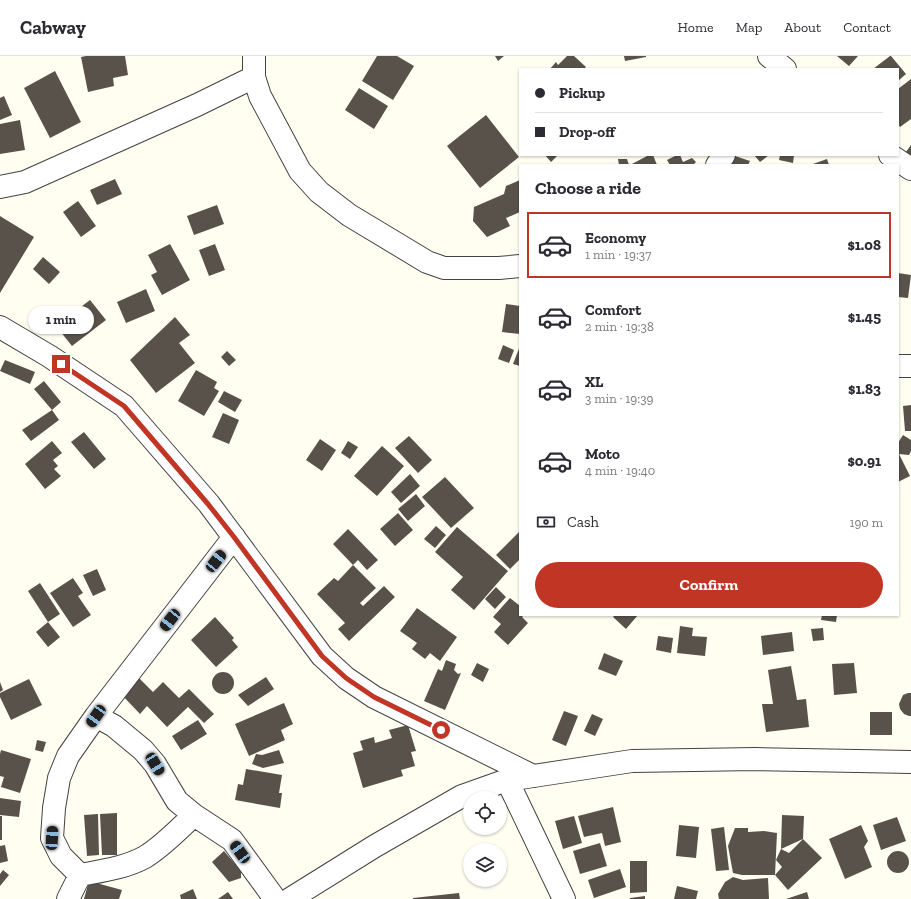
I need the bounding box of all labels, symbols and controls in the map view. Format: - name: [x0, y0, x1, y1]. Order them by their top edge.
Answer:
- text: Cabway: [20, 16, 86, 39]
- text: Home: [678, 19, 714, 36]
- text: Map: [736, 19, 762, 36]
- text: About: [784, 19, 821, 36]
- text: Contact: [843, 19, 891, 36]
- text: Pickup: [559, 84, 605, 102]
- text: Drop-off: [559, 123, 615, 141]
- text: Choose a ride: [535, 177, 641, 199]
- icon: car: [537, 227, 573, 263]
- text: Economy: [585, 229, 646, 247]
- text: $1.08: [847, 236, 881, 254]
- text: 1 min · 19:37: [585, 247, 651, 262]
- icon: car: [537, 299, 573, 335]
- text: Comfort: [585, 301, 641, 319]
- callout: 1 min: [28, 306, 94, 334]
- text: $1.45: [848, 308, 881, 326]
- text: 1 min: [46, 312, 76, 327]
- text: 2 min · 19:38: [585, 319, 654, 334]
- route end: [52, 355, 70, 373]
- icon: car: [537, 371, 573, 407]
- text: XL: [585, 373, 603, 391]
- text: $1.83: [848, 380, 881, 398]
- text: 3 min · 19:39: [585, 391, 653, 406]
- icon: car: [537, 443, 573, 479]
- text: Moto: [585, 445, 620, 463]
- text: $0.91: [847, 452, 881, 470]
- text: 4 min · 19:40: [585, 463, 655, 478]
- icon: cash: [535, 511, 557, 533]
- text: Cash: [567, 513, 599, 531]
- text: 190 m: [849, 515, 883, 530]
- car: [204, 548, 228, 574]
- button: Confirm: [535, 562, 883, 608]
- car: [158, 607, 182, 633]
- car: [84, 703, 108, 729]
- route start: [432, 721, 450, 739]
- car: [144, 751, 166, 777]
- map controls: [463, 791, 507, 887]
- button: locate: [463, 791, 507, 835]
- car: [45, 826, 59, 850]
- car: [228, 839, 252, 865]
- button: layers: [463, 843, 507, 887]

